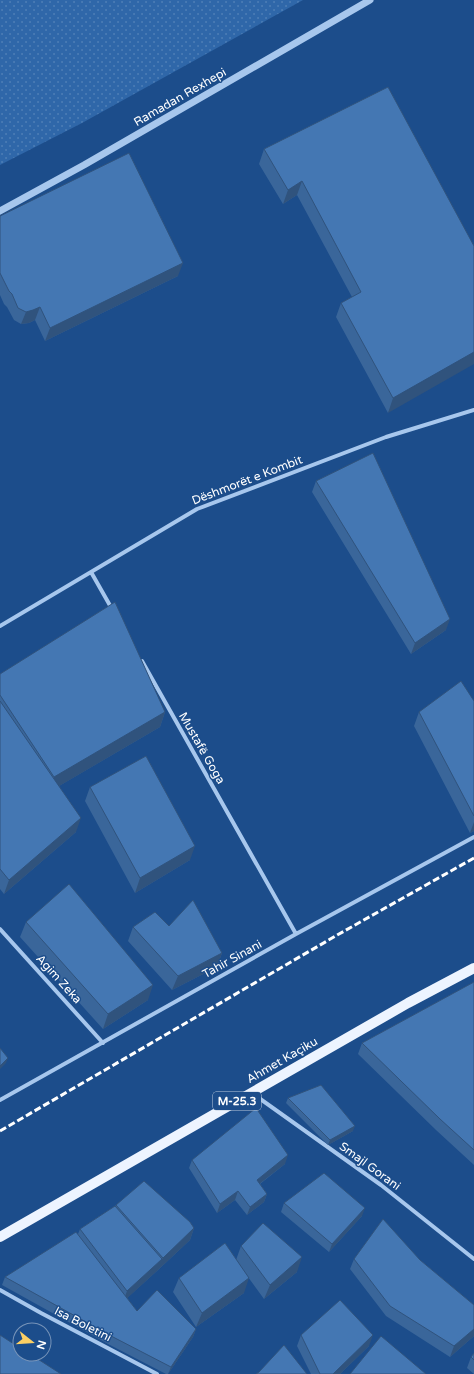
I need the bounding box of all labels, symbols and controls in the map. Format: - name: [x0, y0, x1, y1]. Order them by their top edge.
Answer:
- street label: Ramadan Rexhepi: [131, 65, 229, 129]
- street label: Dëshmorët e Kombit: [190, 452, 305, 508]
- street label: Mustafë Goga: [176, 710, 228, 786]
- street label: Tahir Sinani: [200, 937, 264, 981]
- street label: Agim Zeka: [33, 952, 85, 1006]
- street label: Ahmet Kaçiku: [244, 1034, 320, 1086]
- road number: M-25.3: [213, 1092, 261, 1110]
- street label: Smajl Gorani: [337, 1139, 403, 1193]
- street label: Isa Boletini: [52, 1304, 114, 1344]
- north arrow: [12, 1322, 52, 1362]
- text: N: [34, 1339, 49, 1351]

